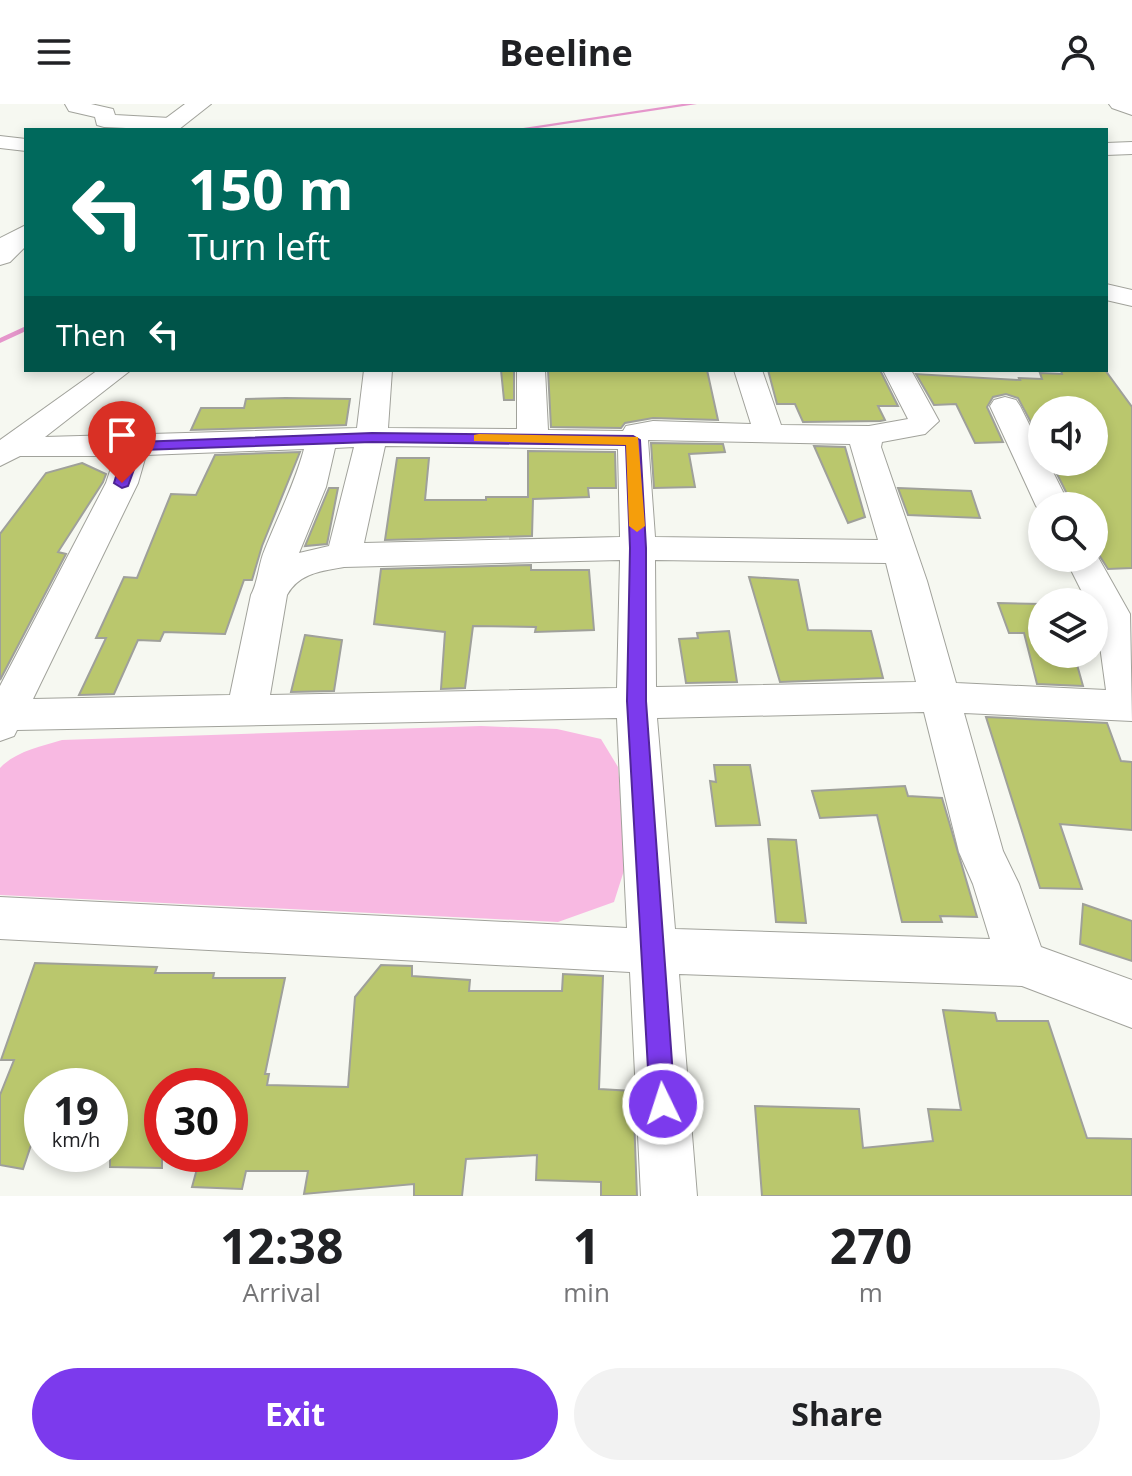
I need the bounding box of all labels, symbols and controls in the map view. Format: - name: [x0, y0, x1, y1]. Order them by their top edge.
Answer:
- text: Beeline: [499, 28, 633, 77]
- icon: menu: [32, 30, 76, 74]
- icon: person: [1056, 30, 1100, 74]
- text: 150 m: [188, 150, 354, 226]
- icon: left: [56, 160, 160, 264]
- text: Turn left: [188, 222, 330, 271]
- icon: left: [142, 312, 186, 356]
- text: Then: [56, 314, 126, 355]
- map controls: [1028, 396, 1108, 668]
- button: sound: [1028, 396, 1108, 476]
- pin: [88, 401, 156, 483]
- icon: arrive: [100, 413, 144, 457]
- button: search: [1028, 492, 1108, 572]
- button: layers: [1028, 588, 1108, 668]
- position arrow: [621, 1062, 705, 1146]
- speed limit sign: 30: [144, 1068, 248, 1172]
- text: 19: [53, 1082, 99, 1137]
- text: km/h: [52, 1126, 100, 1153]
- text: 12:38: [220, 1213, 343, 1278]
- text: 1: [573, 1213, 600, 1278]
- text: 270: [830, 1213, 912, 1278]
- text: Arrival: [242, 1274, 321, 1310]
- text: min: [563, 1274, 610, 1310]
- text: m: [859, 1274, 883, 1310]
- button: Exit: [32, 1368, 558, 1460]
- button: Share: [574, 1368, 1100, 1460]

